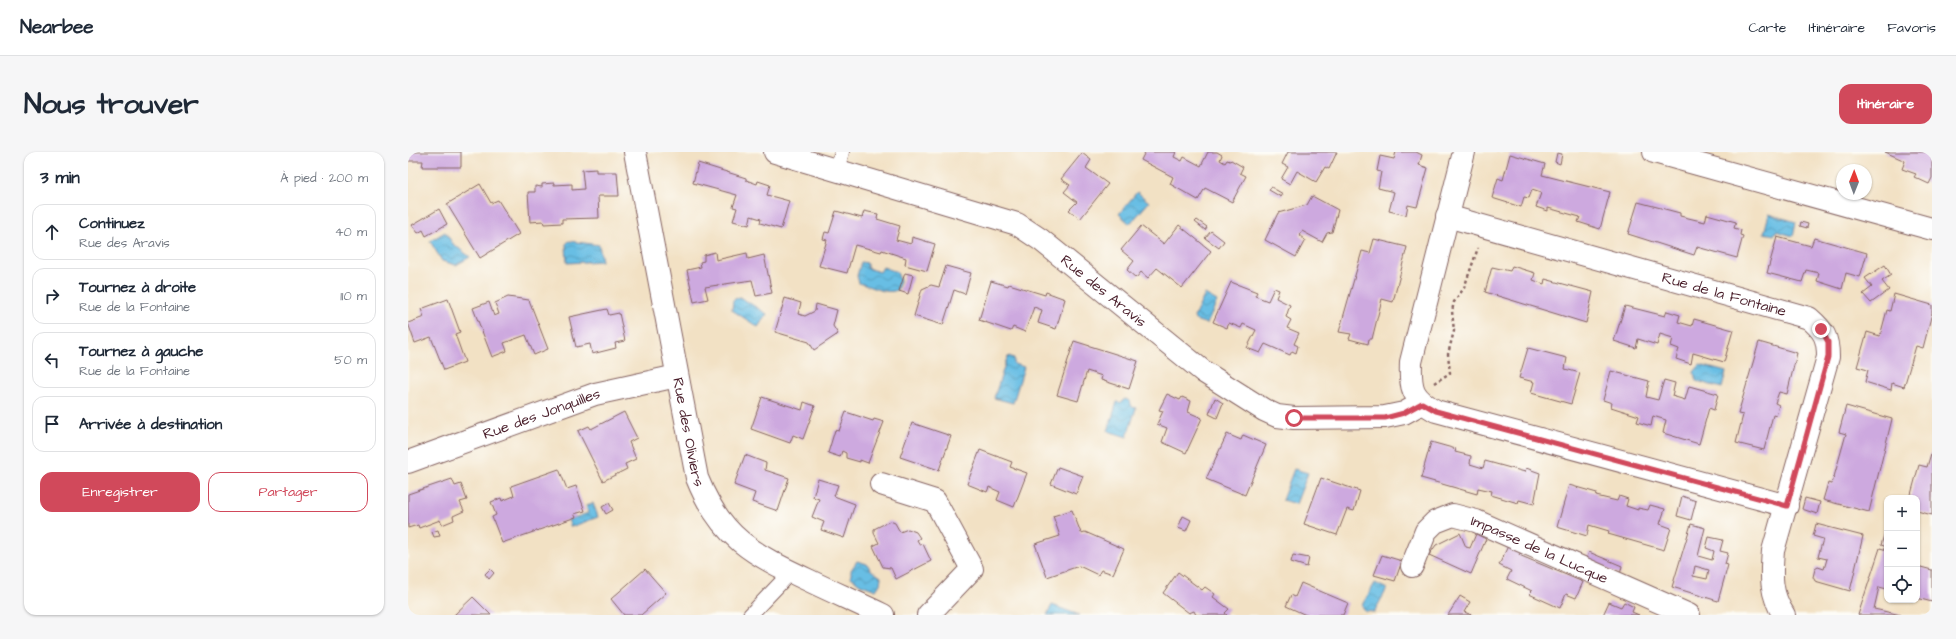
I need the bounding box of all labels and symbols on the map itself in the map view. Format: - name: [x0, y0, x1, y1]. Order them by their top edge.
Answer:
- north arrow: [1836, 164, 1872, 200]
- street label: Rue des Aravis: [1056, 250, 1151, 333]
- street label: Rue de la Fontaine: [1659, 267, 1789, 322]
- route end: [1812, 320, 1830, 338]
- street label: Rue des Oliviers: [667, 376, 710, 491]
- street label: Rue des Jonquilles: [480, 383, 603, 445]
- route start: [1285, 409, 1303, 427]
- street label: Impasse de la Lucque: [1469, 510, 1611, 589]

